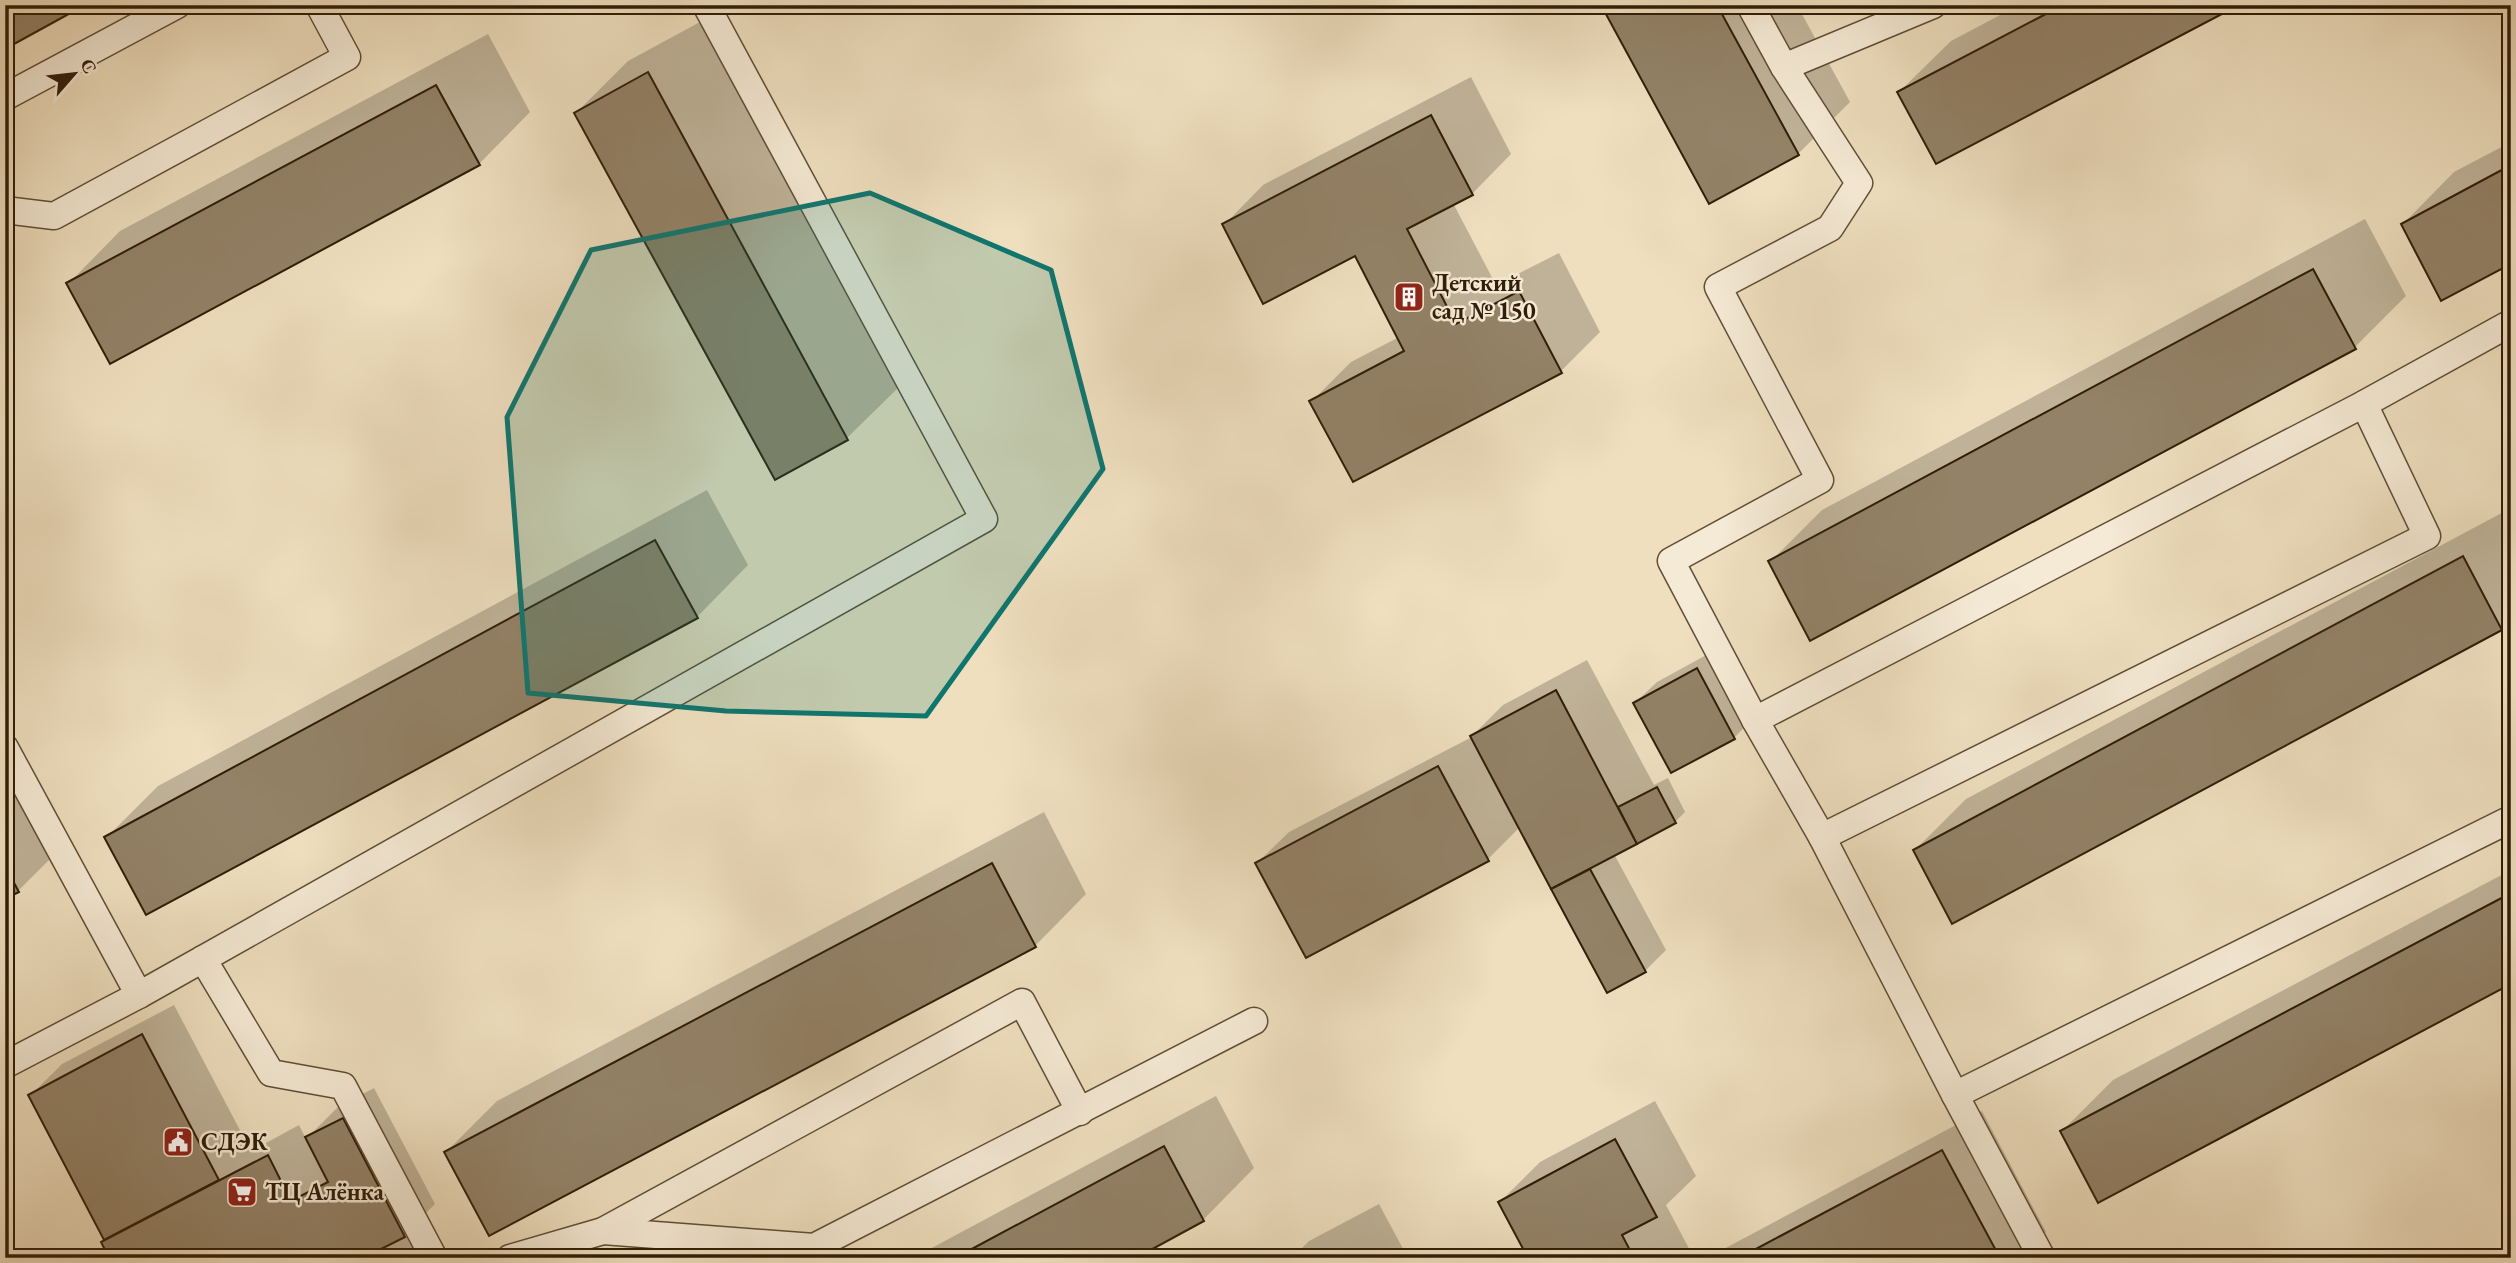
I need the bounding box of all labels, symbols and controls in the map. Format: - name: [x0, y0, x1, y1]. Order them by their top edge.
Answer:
- north arrow: [38, 38, 108, 108]
- text: С: [74, 54, 103, 78]
- place label: Детский сад № 150: [1432, 267, 1536, 326]
- building icon: Детский сад № 150: [1392, 280, 1426, 314]
- public building icon: СДЭК: [161, 1125, 195, 1159]
- place label: СДЭК: [201, 1126, 269, 1157]
- supermarket icon: ТЦ Алёнка: [225, 1175, 259, 1209]
- place label: ТЦ Алёнка: [265, 1176, 384, 1207]

